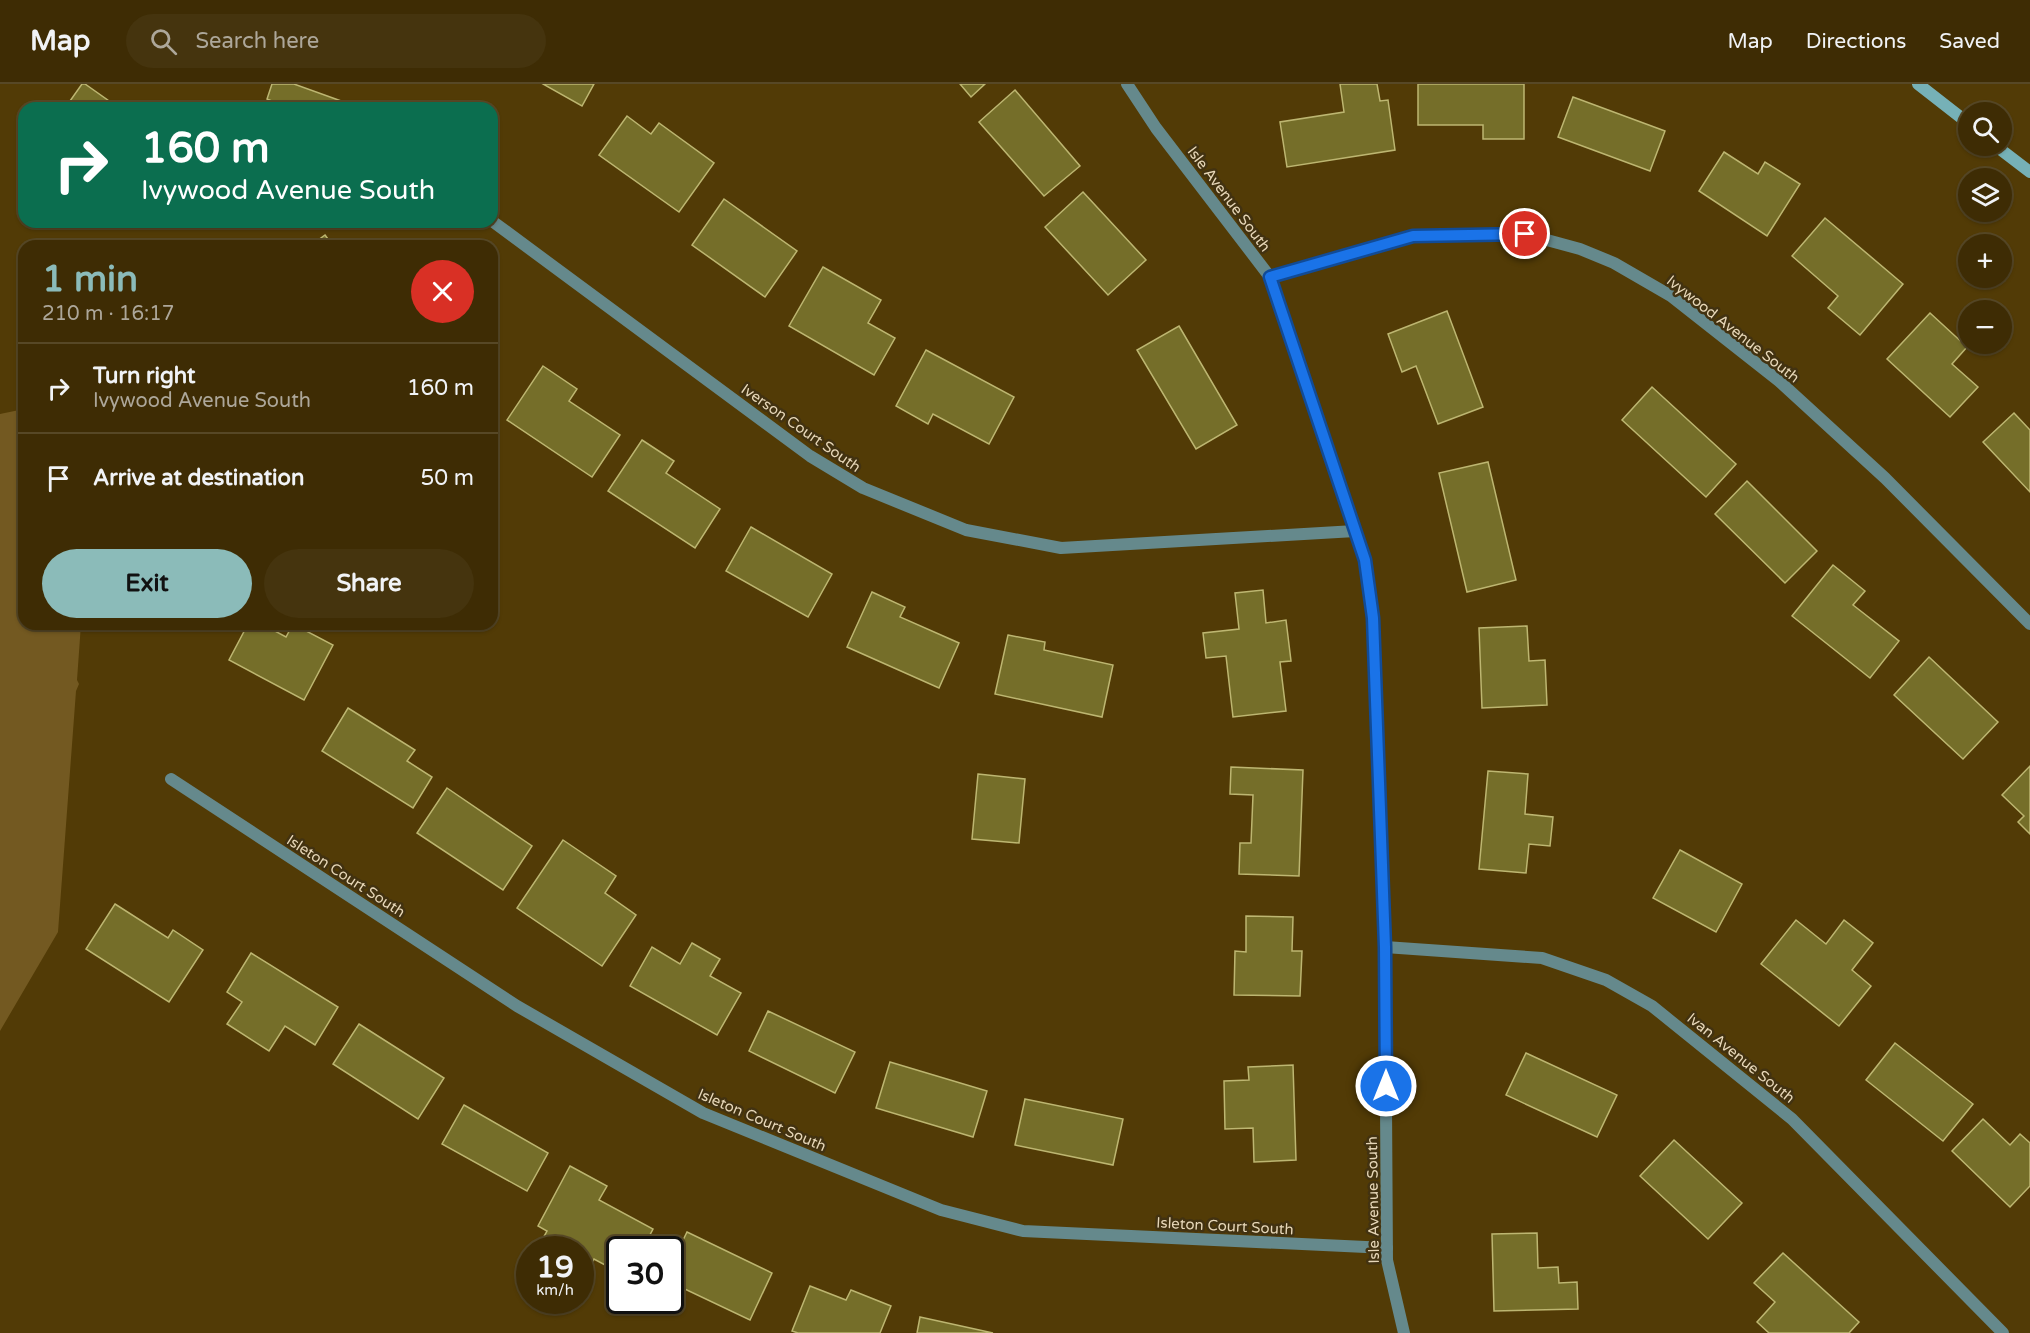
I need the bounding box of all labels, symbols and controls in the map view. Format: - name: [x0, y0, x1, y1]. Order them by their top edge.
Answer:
- search box: [126, 14, 546, 68]
- text: Map: [30, 24, 90, 58]
- icon: search: [147, 25, 180, 58]
- text: Search here: [195, 28, 319, 54]
- text: Map: [1727, 29, 1773, 54]
- text: Directions: [1806, 29, 1906, 54]
- text: Saved: [1939, 29, 2000, 54]
- map controls: [1958, 102, 2012, 354]
- button: search: [1958, 102, 2012, 156]
- text: 160 m: [141, 123, 270, 174]
- icon: right: [42, 126, 120, 204]
- street label: Isle Avenue South: [1183, 143, 1275, 255]
- button: layers: [1958, 168, 2012, 222]
- text: Ivywood Avenue South: [141, 174, 435, 207]
- pin: [1499, 208, 1550, 259]
- icon: arrive: [1508, 217, 1541, 250]
- button: +: [1958, 234, 2012, 288]
- text: 1 min: [42, 258, 138, 301]
- button: close: [411, 260, 474, 323]
- street label: Ivywood Avenue South: [1663, 272, 1803, 386]
- button: −: [1958, 300, 2012, 354]
- text: 210 m · 16:17: [42, 302, 174, 326]
- text: Turn right: [93, 363, 195, 389]
- icon: right: [42, 372, 75, 405]
- text: 160 m: [407, 375, 474, 401]
- street label: Iverson Court South: [738, 380, 864, 476]
- text: Ivywood Avenue South: [93, 389, 311, 413]
- icon: arrive: [42, 462, 75, 495]
- text: Arrive at destination: [93, 465, 304, 491]
- text: 50 m: [420, 465, 474, 491]
- button: Exit: [42, 549, 252, 618]
- button: Share: [264, 549, 474, 618]
- street label: Isleton Court South: [283, 831, 409, 921]
- street label: Ivan Avenue South: [1683, 1009, 1799, 1107]
- position arrow: [1354, 1054, 1418, 1118]
- street label: Isleton Court South: [695, 1085, 829, 1155]
- street label: Isle Avenue South: [1363, 1136, 1383, 1264]
- street label: Isleton Court South: [1156, 1213, 1294, 1239]
- speed limit sign: 30: [606, 1236, 684, 1314]
- text: 19: [536, 1249, 574, 1286]
- text: km/h: [536, 1281, 574, 1299]

